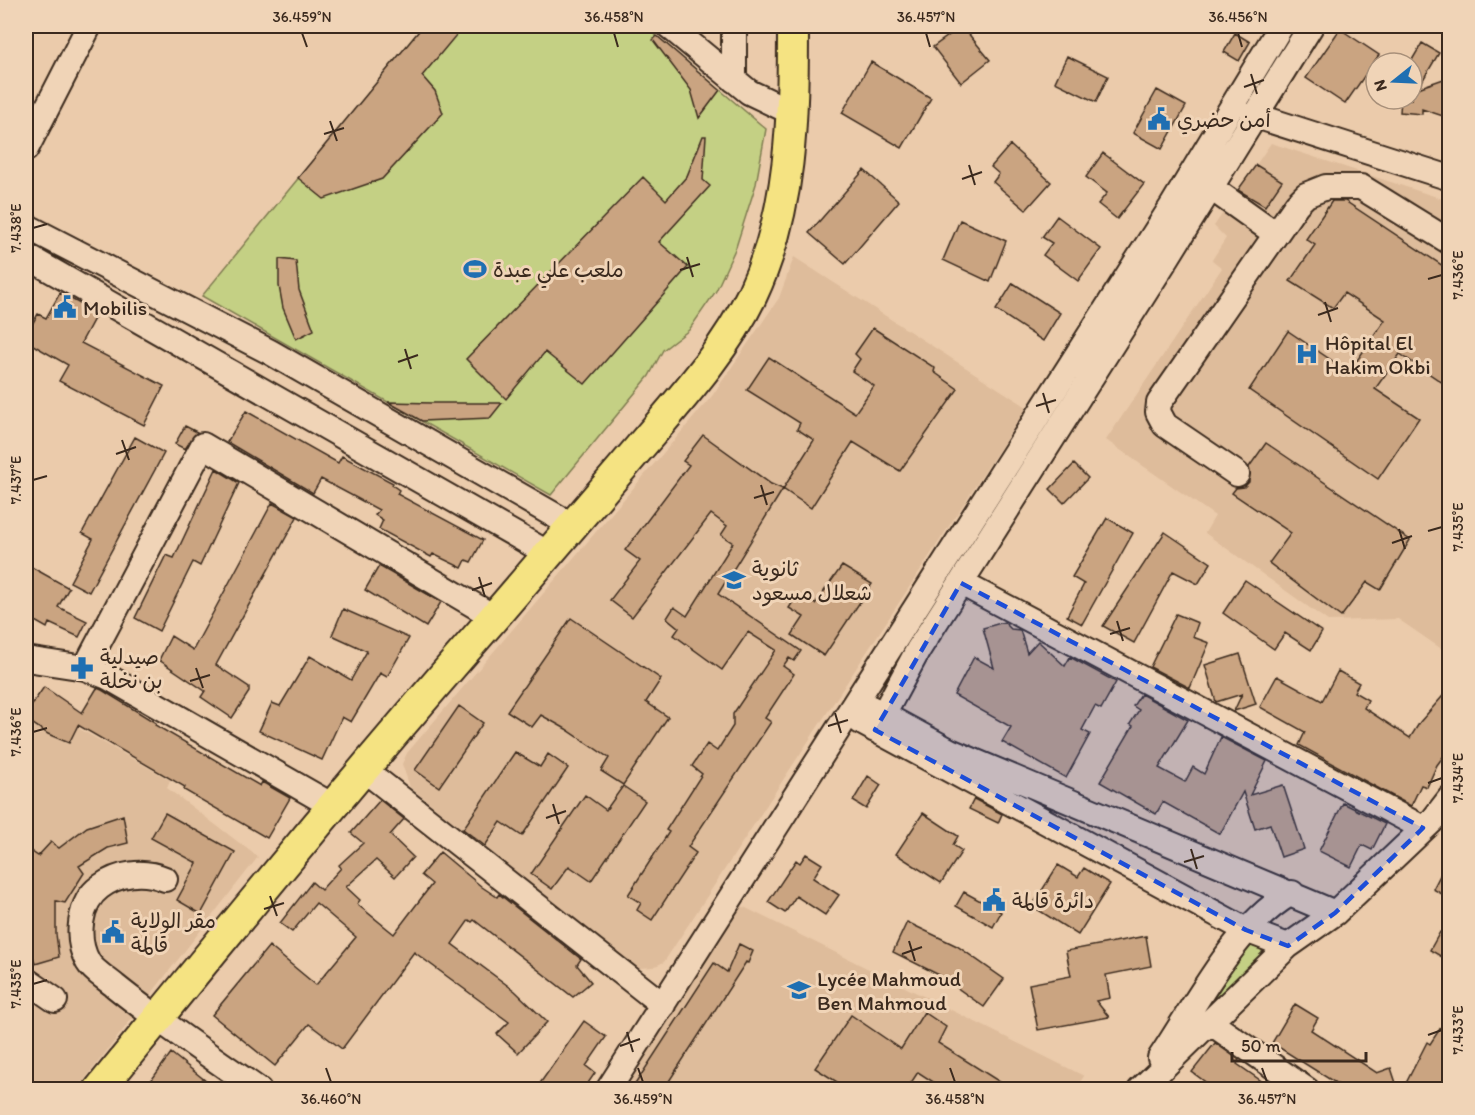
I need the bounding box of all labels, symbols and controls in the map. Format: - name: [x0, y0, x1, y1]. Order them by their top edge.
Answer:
- text: 36.459°N: [272, 8, 332, 26]
- text: 36.458°N: [584, 8, 644, 26]
- text: 36.457°N: [897, 8, 955, 26]
- text: 36.456°N: [1208, 8, 1268, 26]
- north arrow: [1364, 51, 1424, 111]
- text: N: [1370, 77, 1391, 94]
- public building icon: أمن حضري: [1146, 106, 1172, 132]
- place label: أمن حضري: [1177, 107, 1271, 135]
- text: 7.438°E: [7, 203, 25, 253]
- text: 7.436°E: [1449, 251, 1467, 299]
- sports icon: ملعب علي عبدة: [462, 256, 488, 282]
- place label: ملعب علي عبدة: [493, 257, 624, 289]
- public building icon: Mobilis: [52, 294, 78, 320]
- place label: Mobilis: [83, 295, 147, 320]
- place label: Hôpital El Hakim Okbi: [1325, 330, 1431, 379]
- hospital icon: Hôpital El Hakim Okbi: [1294, 341, 1320, 367]
- text: 7.437°E: [7, 456, 25, 504]
- text: 7.435°E: [1449, 503, 1467, 551]
- place label: ثانوية شعلال مسعود: [752, 556, 872, 607]
- school or university icon: ثانوية شعلال مسعود: [721, 567, 747, 593]
- place label: صيدلية بن نخلة: [100, 644, 163, 694]
- pharmacy icon: صيدلية بن نخلة: [69, 655, 95, 681]
- text: 7.436°E: [7, 708, 25, 756]
- text: 7.434°E: [1449, 753, 1467, 803]
- public building icon: دائرة قالمة: [981, 887, 1007, 913]
- place label: دائرة قالمة: [1012, 888, 1094, 913]
- place label: مقر الولاية قالمة: [131, 908, 216, 957]
- public building icon: مقر الولاية قالمة: [100, 919, 126, 945]
- text: 7.435°E: [7, 960, 25, 1008]
- place label: Lycée Mahmoud Ben Mahmoud: [817, 966, 961, 1015]
- school or university icon: Lycée Mahmoud Ben Mahmoud: [786, 977, 812, 1003]
- text: 7.433°E: [1449, 1005, 1467, 1055]
- scale bar: [1232, 1025, 1366, 1063]
- text: 50 m: [1241, 1035, 1281, 1057]
- text: 36.460°N: [301, 1090, 361, 1108]
- text: 36.459°N: [613, 1090, 673, 1108]
- text: 36.458°N: [925, 1090, 985, 1108]
- text: 36.457°N: [1238, 1090, 1296, 1108]

